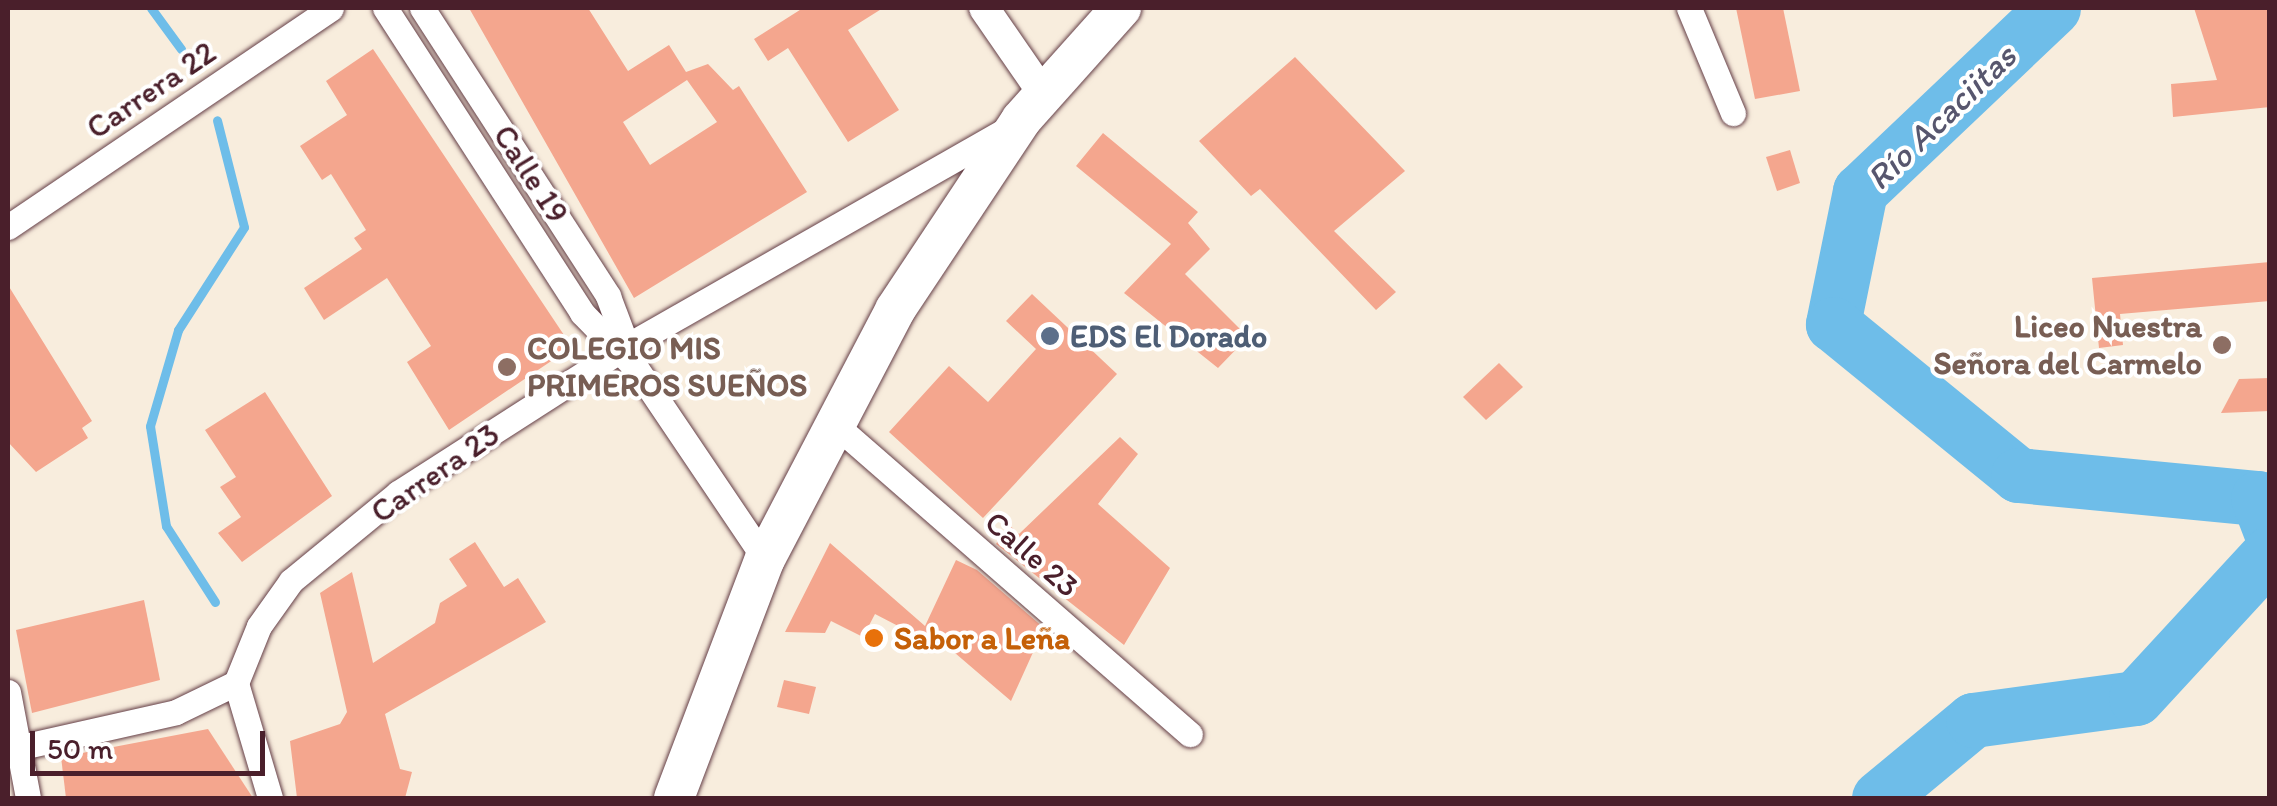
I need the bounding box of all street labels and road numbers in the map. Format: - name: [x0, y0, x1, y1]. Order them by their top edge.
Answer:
- street label: Carrera 22: [79, 33, 223, 147]
- street label: Calle 19: [485, 118, 577, 230]
- street label: Carrera 23: [363, 415, 507, 531]
- street label: Calle 23: [977, 503, 1087, 605]

